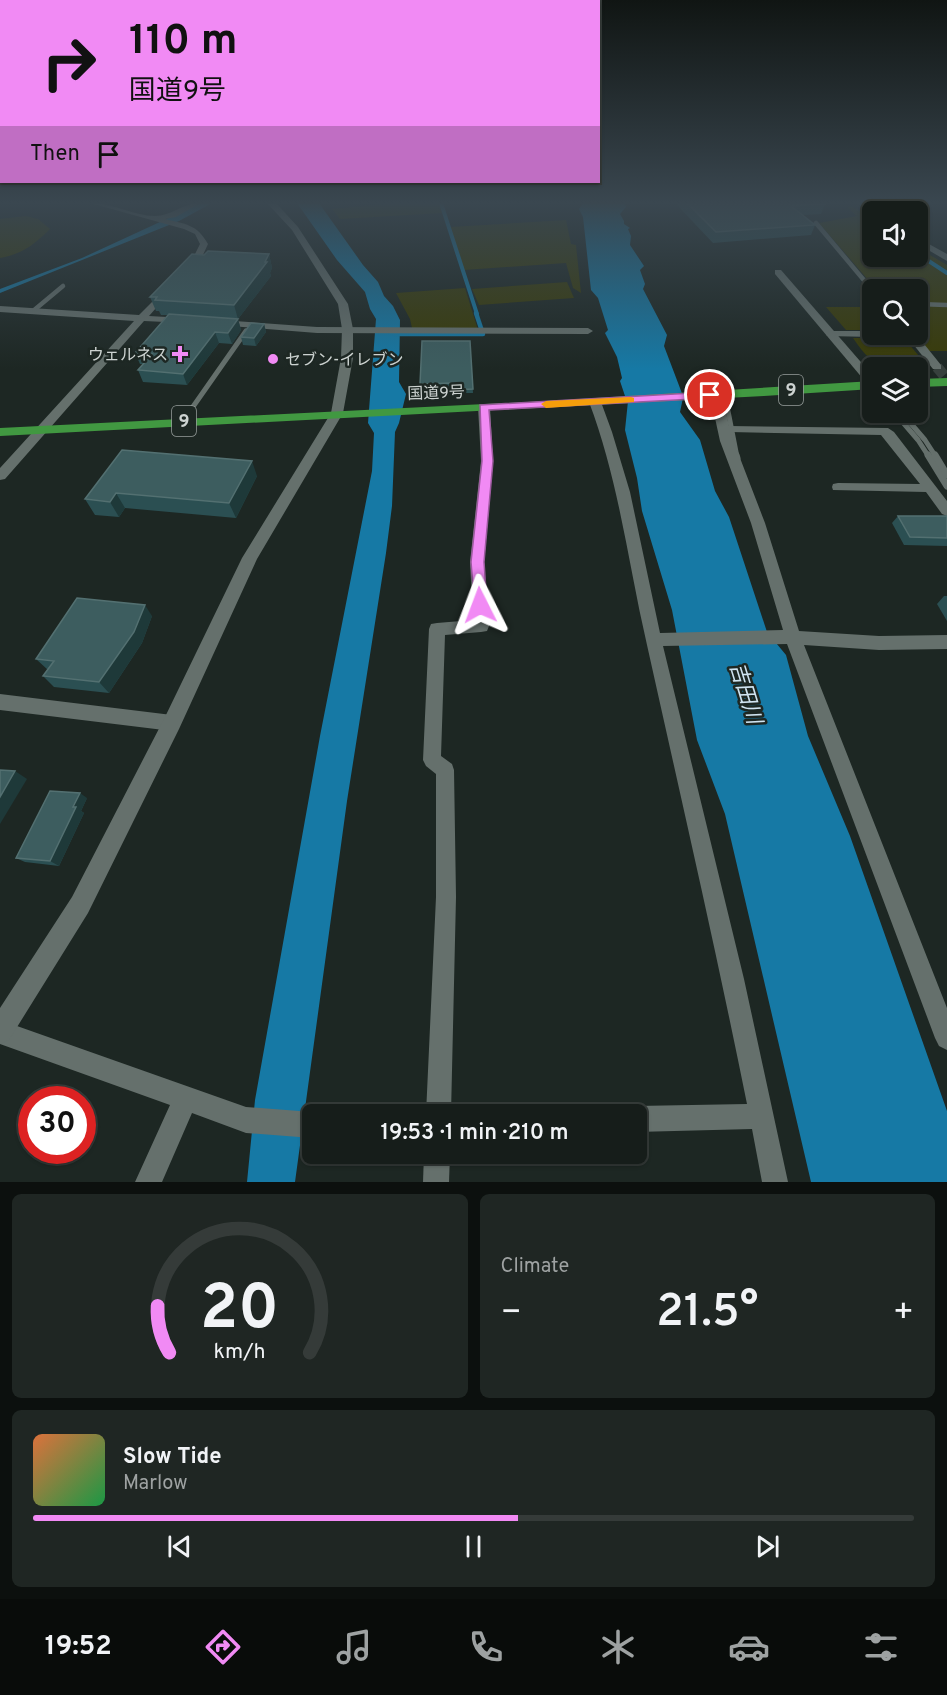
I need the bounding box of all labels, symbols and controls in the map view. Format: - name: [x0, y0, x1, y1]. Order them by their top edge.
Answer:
- text: 110 m: [129, 16, 238, 69]
- icon: right: [30, 24, 108, 102]
- text: 国道9号: [129, 75, 226, 109]
- icon: arrive: [92, 138, 125, 171]
- text: Then: [30, 141, 80, 168]
- map controls: [862, 201, 928, 423]
- button: sound: [862, 201, 928, 267]
- button: search: [862, 279, 928, 345]
- place label: ウェルネス: [88, 346, 168, 366]
- marker: ウェルネス: [173, 347, 187, 361]
- place label: セブン-イレブン: [285, 351, 403, 371]
- marker: セブン-イレブン: [266, 352, 280, 366]
- button: layers: [862, 357, 928, 423]
- pin: [684, 369, 735, 420]
- road number: 9: [779, 375, 803, 405]
- icon: arrive: [693, 378, 726, 411]
- street label: 国道9号: [407, 383, 465, 405]
- road number: 9: [172, 406, 196, 436]
- position arrow: [448, 573, 512, 637]
- water label: 吉田川: [722, 659, 767, 729]
- speed limit sign: 30: [18, 1086, 96, 1164]
- text: 19:53 · 1 min · 210 m: [380, 1120, 569, 1147]
- text: Climate: [501, 1254, 569, 1280]
- text: 20: [200, 1272, 279, 1351]
- text: 21.5°: [656, 1285, 758, 1342]
- text: −: [501, 1293, 522, 1335]
- text: +: [893, 1293, 914, 1335]
- text: km/h: [214, 1339, 266, 1366]
- text: Slow Tide: [123, 1444, 222, 1471]
- text: Marlow: [123, 1471, 187, 1497]
- icon: previous: [163, 1530, 196, 1563]
- icon: pause: [457, 1530, 490, 1563]
- icon: next: [751, 1530, 784, 1563]
- icon: directions: [202, 1626, 244, 1668]
- icon: music: [333, 1626, 375, 1668]
- icon: phone: [465, 1626, 507, 1668]
- icon: climate: [597, 1626, 639, 1668]
- icon: car: [728, 1626, 770, 1668]
- icon: filters: [860, 1626, 902, 1668]
- text: 19:52: [45, 1630, 112, 1664]

